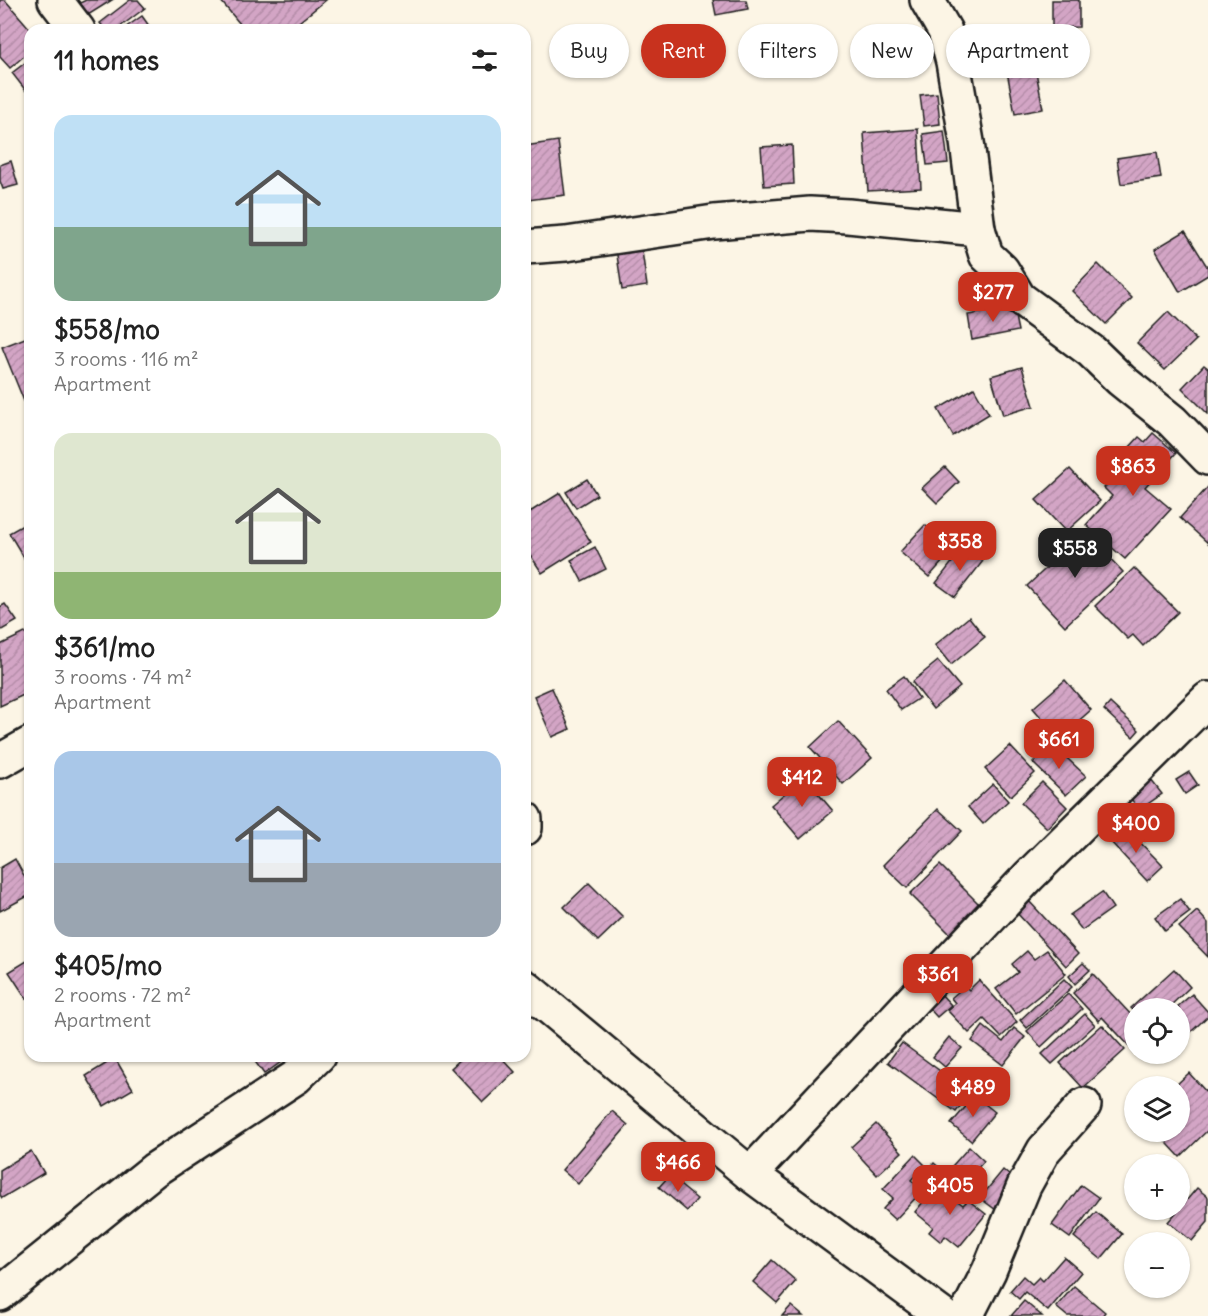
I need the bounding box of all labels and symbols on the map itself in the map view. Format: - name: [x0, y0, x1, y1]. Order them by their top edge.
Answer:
- pin: $277: [957, 272, 1029, 323]
- pin: $863: [1097, 446, 1169, 497]
- pin: $358: [924, 521, 996, 572]
- pin: $558: [1039, 528, 1111, 579]
- pin: $661: [1023, 719, 1095, 770]
- pin: $412: [766, 757, 838, 808]
- pin: $400: [1100, 803, 1172, 854]
- pin: $361: [902, 954, 974, 1005]
- pin: $489: [937, 1067, 1009, 1118]
- pin: $466: [642, 1142, 714, 1193]
- pin: $405: [914, 1165, 986, 1216]

